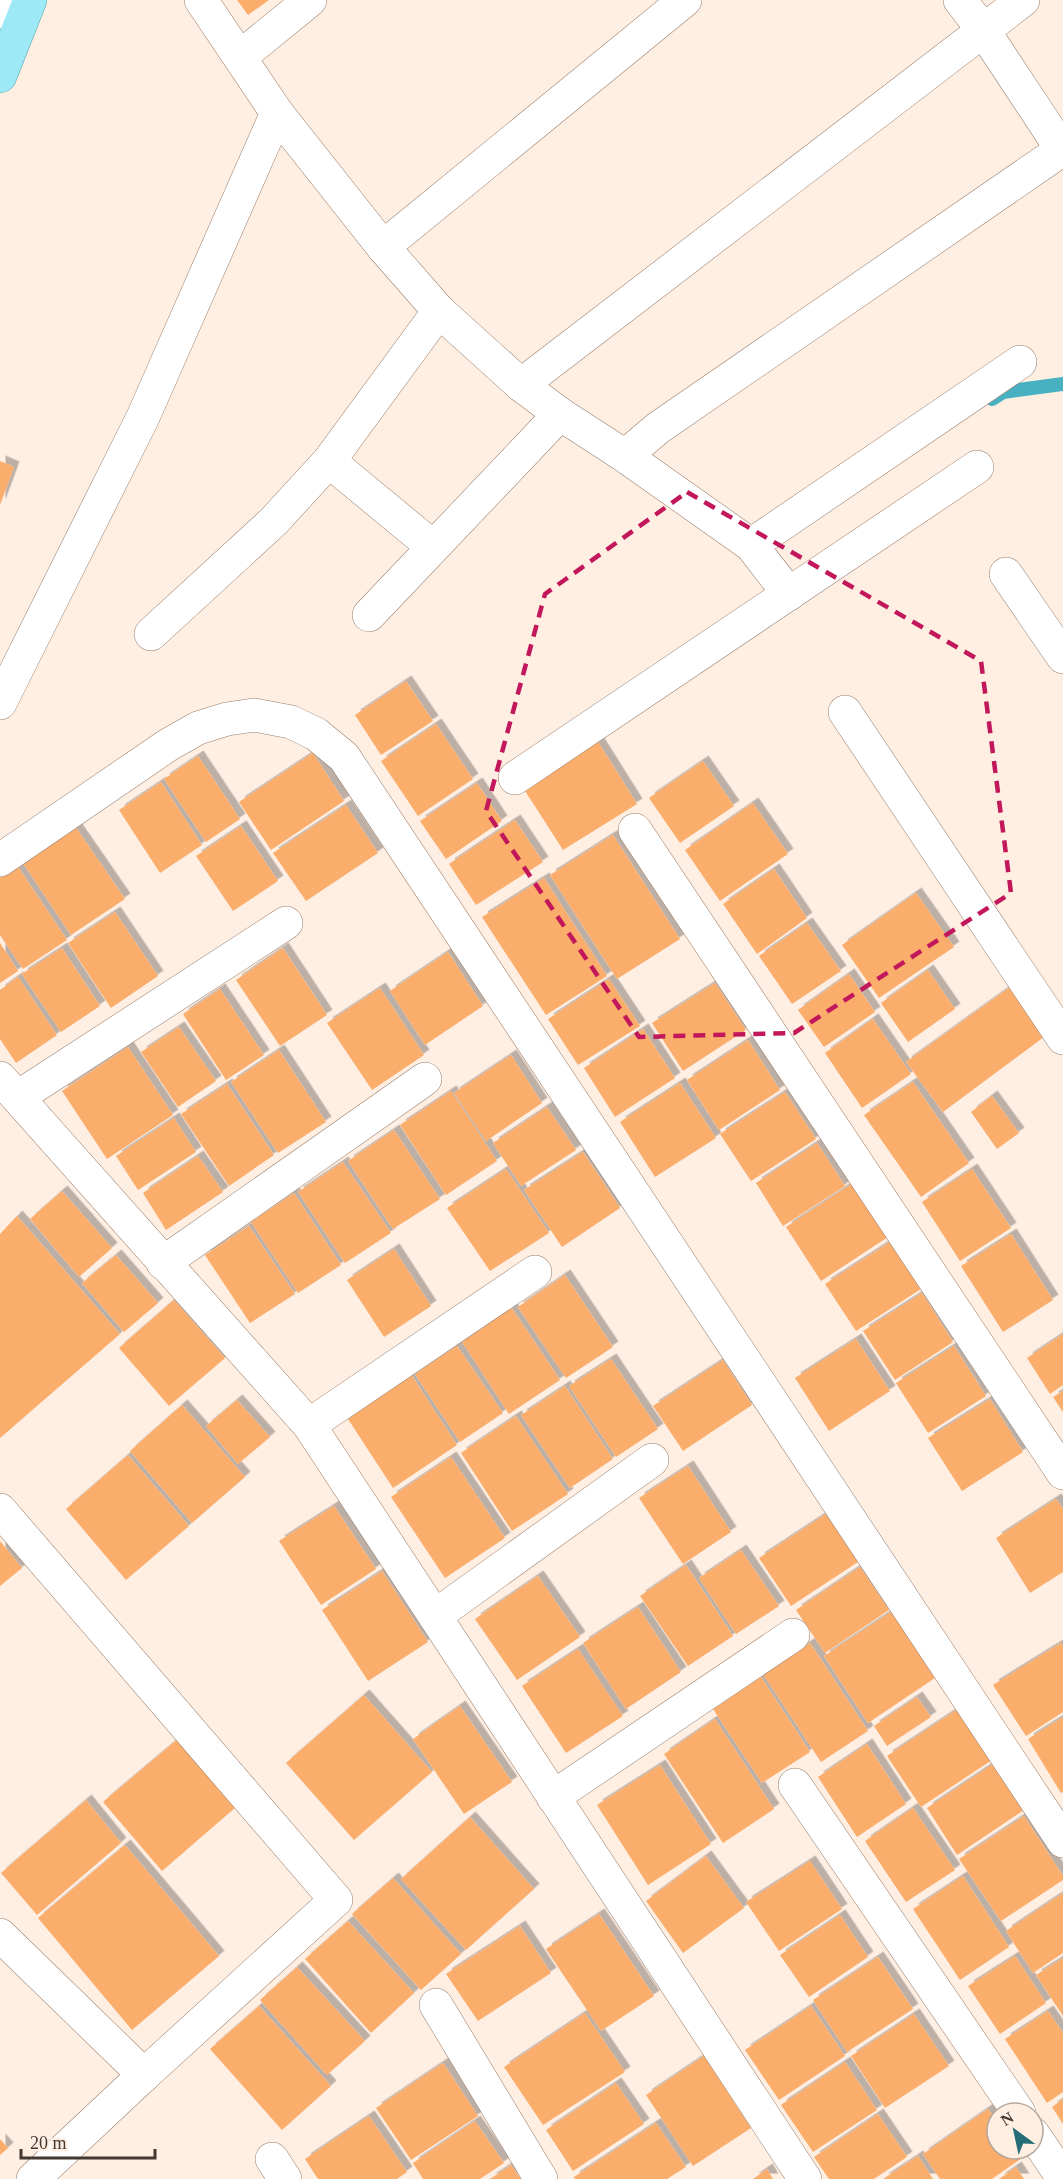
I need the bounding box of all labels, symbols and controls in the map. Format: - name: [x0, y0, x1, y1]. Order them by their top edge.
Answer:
- north arrow: [985, 2101, 1045, 2161]
- text: N: [998, 2108, 1017, 2129]
- scale bar: [21, 2122, 154, 2160]
- text: 20 m: [30, 2133, 67, 2153]

